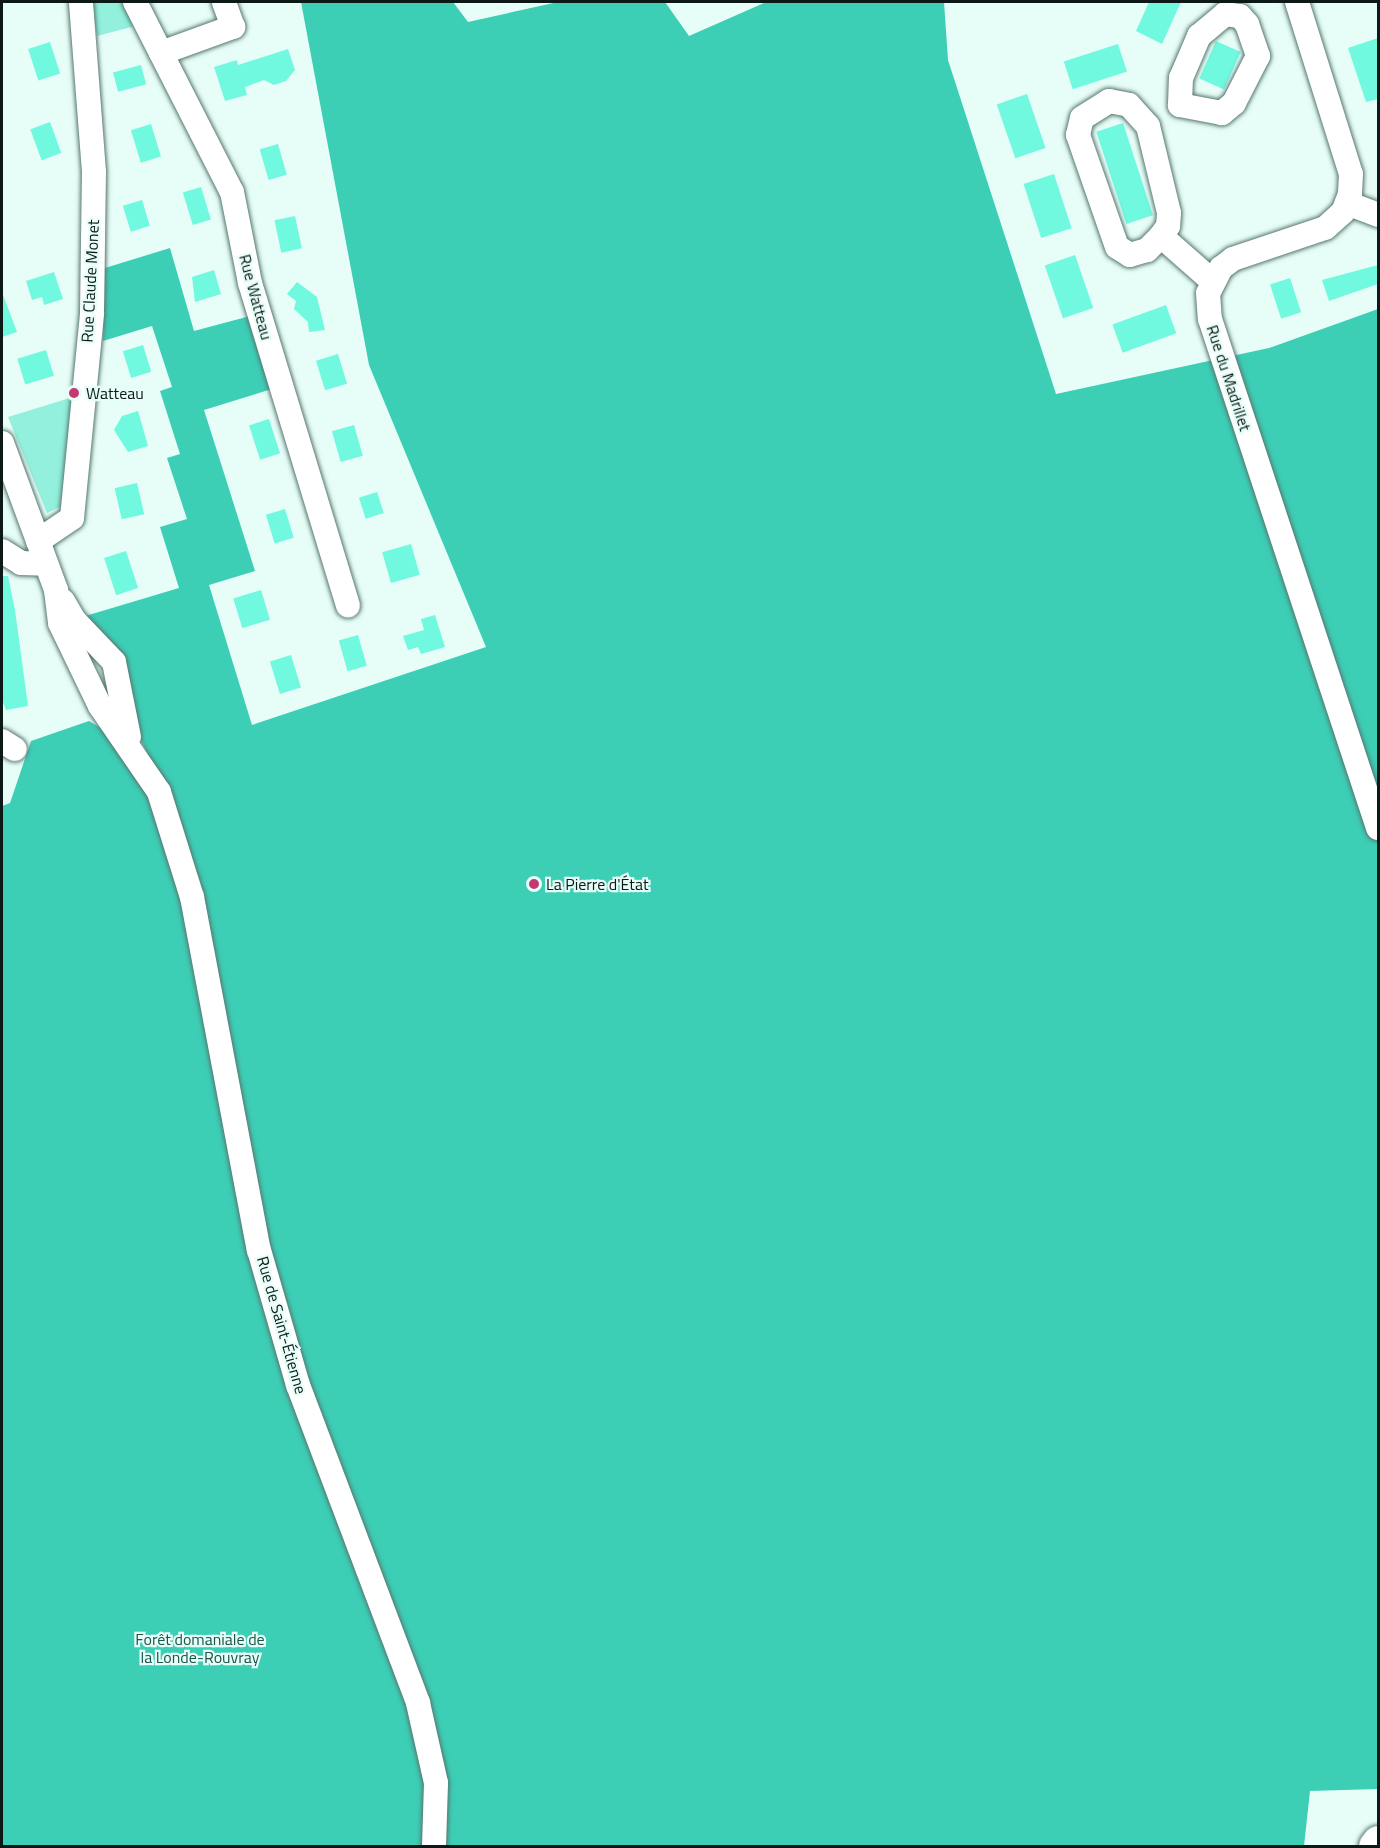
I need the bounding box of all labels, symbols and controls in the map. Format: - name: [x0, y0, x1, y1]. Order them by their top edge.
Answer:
- street label: Rue Claude Monet: [77, 219, 103, 343]
- street label: Rue Watteau: [235, 252, 277, 342]
- street label: Rue du Madrillet: [1203, 323, 1255, 433]
- place label: Watteau: [86, 383, 144, 403]
- marker: Watteau: [67, 386, 81, 400]
- place label: La Pierre d'État: [546, 874, 649, 894]
- marker: La Pierre d'État: [527, 877, 541, 891]
- street label: Rue de Saint-Étienne: [253, 1254, 311, 1396]
- park label: Forêt domaniale de la Londe-Rouvray: [135, 1629, 265, 1667]

